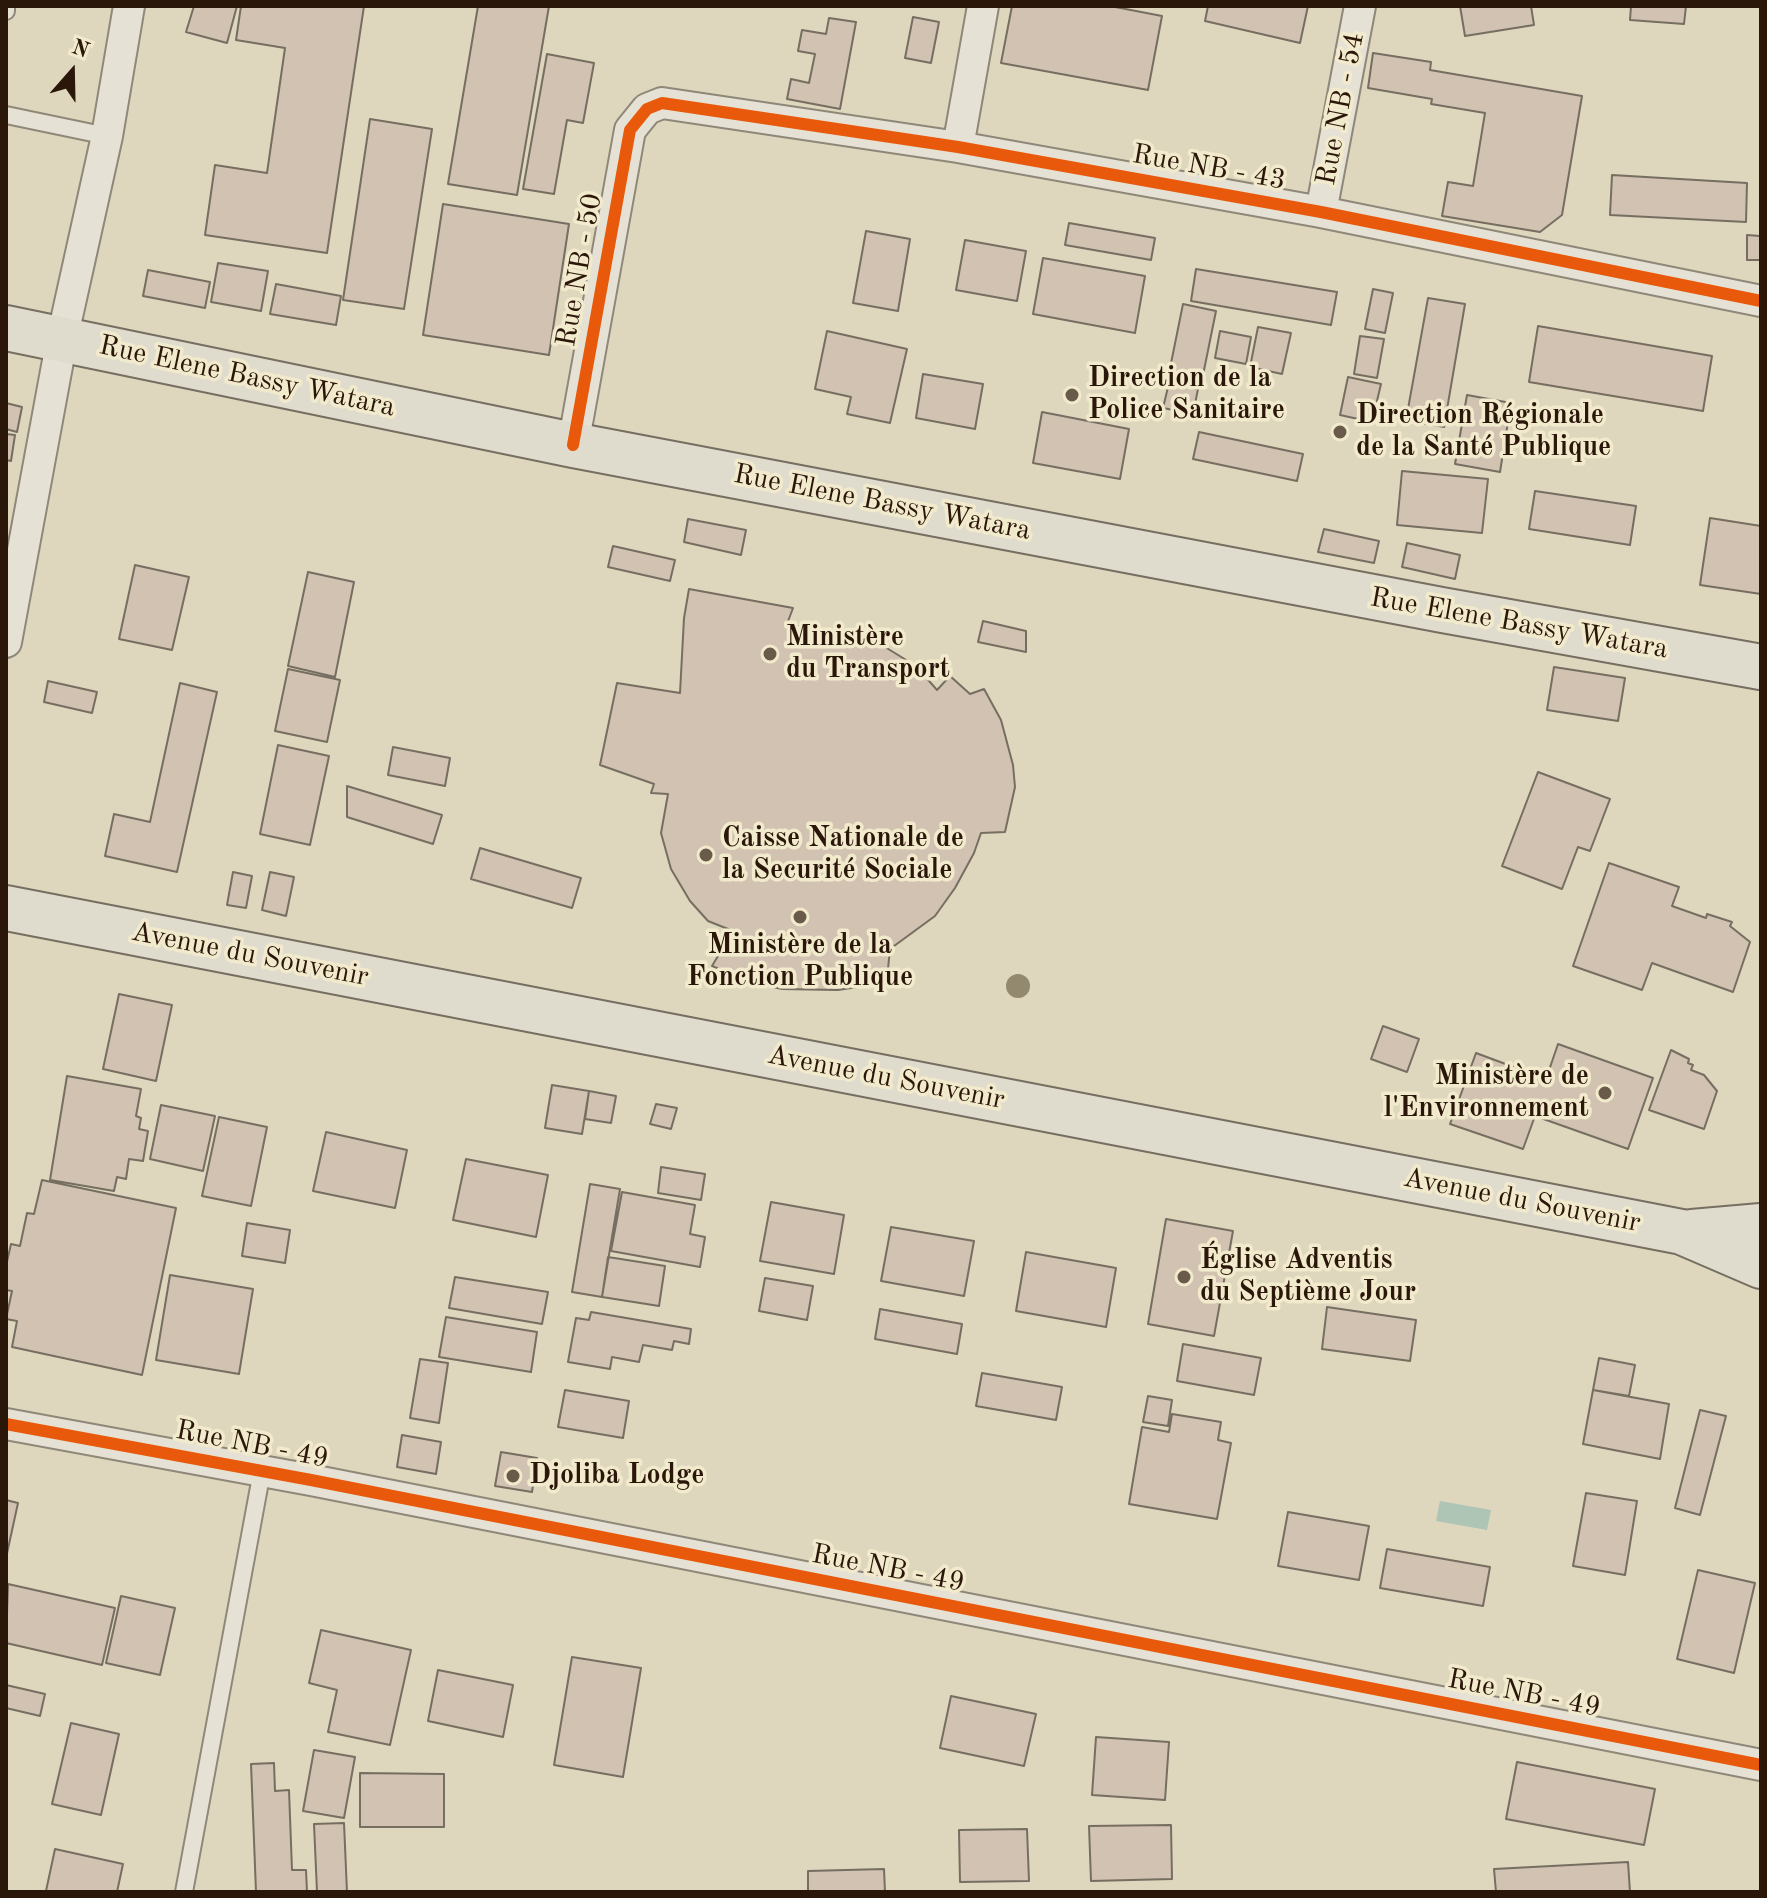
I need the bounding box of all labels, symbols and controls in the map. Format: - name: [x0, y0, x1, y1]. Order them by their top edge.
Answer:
- street label: Rue NB - 54: [1310, 30, 1372, 188]
- north arrow: [32, 32, 112, 112]
- text: N: [69, 36, 92, 63]
- street label: Rue NB - 43: [1130, 138, 1288, 198]
- street label: Rue NB - 50: [550, 191, 610, 349]
- street label: Rue Elene Bassy Watara: [96, 329, 398, 425]
- place label: Direction de la Police Sanitaire: [1088, 362, 1285, 428]
- marker: Direction de la Police Sanitaire: [1063, 386, 1081, 404]
- place label: Direction Régionale de la Santé Publique: [1356, 399, 1611, 465]
- marker: Direction Régionale de la Santé Publique: [1331, 423, 1349, 441]
- street label: Rue Elene Bassy Watara: [731, 458, 1033, 548]
- street label: Rue Elene Bassy Watara: [1367, 581, 1671, 667]
- place label: Ministère du Transport: [786, 621, 950, 687]
- marker: Ministère du Transport: [761, 645, 779, 663]
- place label: Caisse Nationale de la Securité Sociale: [722, 822, 964, 888]
- marker: Caisse Nationale de la Securité Sociale: [697, 846, 715, 864]
- marker: Ministère de la Fonction Publique: [791, 908, 809, 926]
- street label: Avenue du Souvenir: [129, 916, 371, 994]
- place label: Ministère de la Fonction Publique: [687, 929, 913, 995]
- street label: Avenue du Souvenir: [765, 1039, 1007, 1117]
- place label: Ministère de l'Environnement: [1384, 1060, 1589, 1126]
- marker: Ministère de l'Environnement: [1596, 1084, 1614, 1102]
- street label: Avenue du Souvenir: [1401, 1162, 1643, 1240]
- place label: Église Adventis du Septième Jour: [1200, 1244, 1416, 1310]
- marker: Église Adventis du Septième Jour: [1175, 1268, 1193, 1286]
- street label: Rue NB - 49: [173, 1414, 331, 1476]
- place label: Djoliba Lodge: [529, 1459, 705, 1493]
- marker: Djoliba Lodge: [504, 1467, 522, 1485]
- street label: Rue NB - 49: [809, 1538, 967, 1600]
- street label: Rue NB - 49: [1445, 1663, 1603, 1725]

